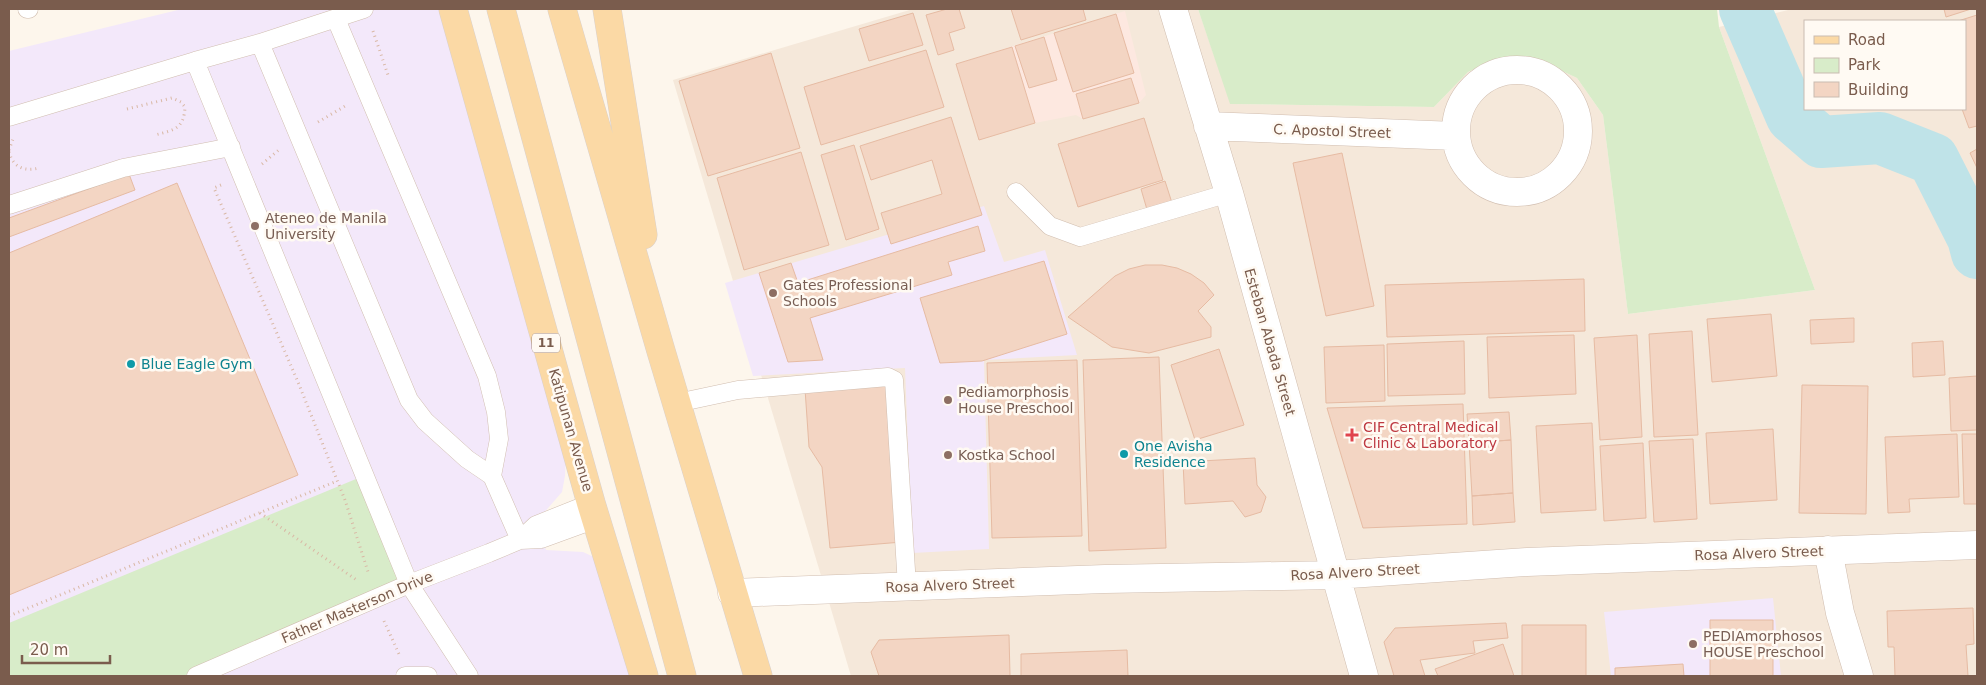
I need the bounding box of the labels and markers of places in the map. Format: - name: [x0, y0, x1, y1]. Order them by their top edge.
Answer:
- place label: Ateneo de Manila University: [265, 210, 387, 242]
- marker: Ateneo de Manila University: [249, 220, 261, 232]
- place label: Gates Professional Schools: [783, 277, 912, 309]
- marker: Gates Professional Schools: [767, 287, 779, 299]
- place label: Blue Eagle Gym: [141, 356, 252, 372]
- marker: Blue Eagle Gym: [125, 358, 137, 370]
- place label: Pediamorphosis House Preschool: [958, 384, 1073, 416]
- marker: Pediamorphosis House Preschool: [942, 394, 954, 406]
- place label: CIF Central Medical Clinic & Laboratory: [1363, 419, 1498, 451]
- marker: CIF Central Medical Clinic & Laboratory: [1345, 428, 1359, 442]
- place label: One Avisha Residence: [1134, 438, 1213, 470]
- place label: Kostka School: [958, 447, 1055, 463]
- marker: One Avisha Residence: [1118, 448, 1130, 460]
- marker: Kostka School: [942, 449, 954, 461]
- place label: PEDIAmorphosos HOUSE Preschool: [1703, 628, 1824, 660]
- marker: PEDIAmorphosos HOUSE Preschool: [1687, 638, 1699, 650]

